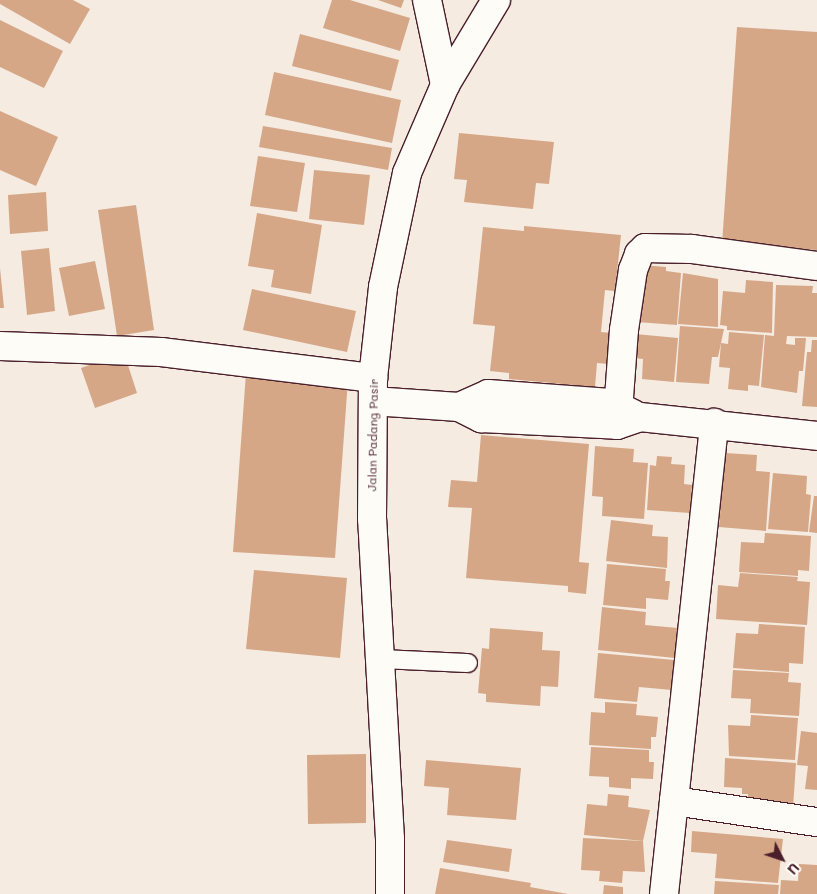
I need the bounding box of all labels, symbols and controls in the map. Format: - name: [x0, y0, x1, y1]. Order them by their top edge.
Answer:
- street label: Jalan Padang Pasir: [365, 379, 381, 491]
- north arrow: [757, 834, 807, 884]
- text: U: [783, 859, 804, 879]

